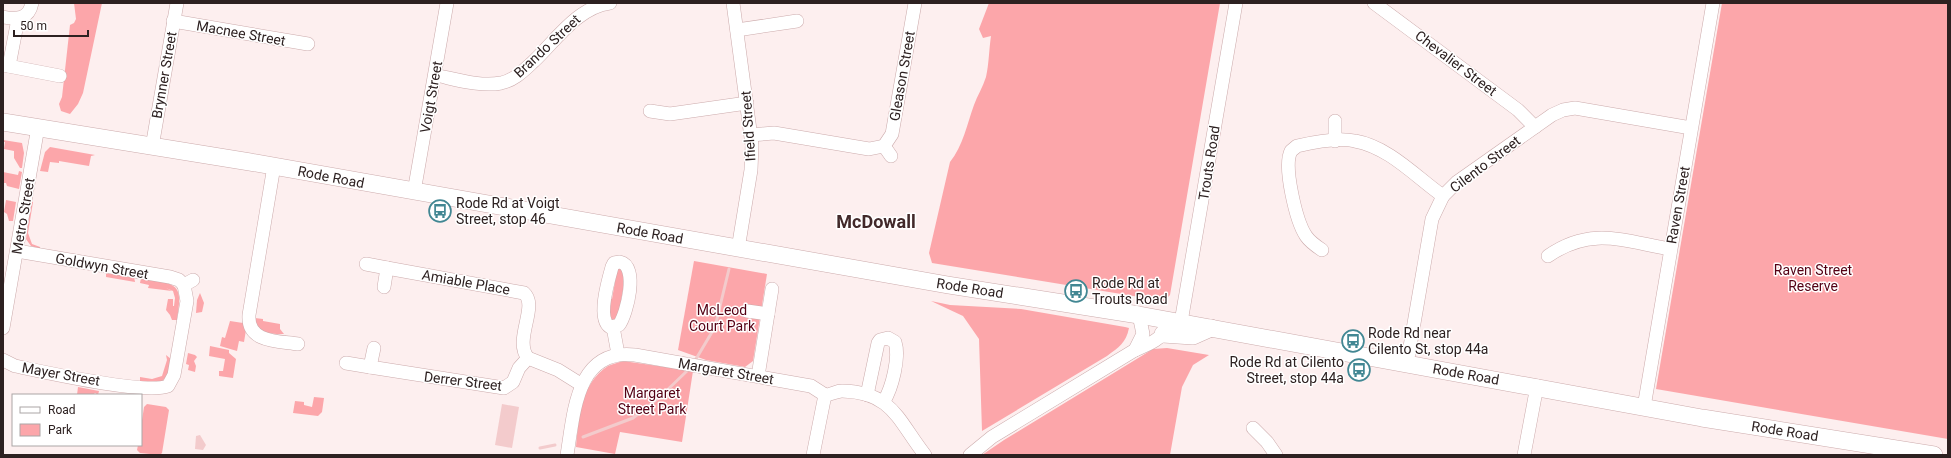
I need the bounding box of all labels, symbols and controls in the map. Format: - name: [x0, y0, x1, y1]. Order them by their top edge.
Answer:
- street label: Brando Street: [511, 11, 584, 81]
- scale bar: [14, 12, 88, 38]
- street label: Macnee Street: [195, 17, 287, 49]
- text: 50 m: [20, 19, 47, 33]
- street label: Chevalier Street: [1412, 27, 1500, 99]
- street label: Gleason Street: [886, 29, 918, 122]
- street label: Brynner Street: [148, 30, 180, 120]
- street label: Voigt Street: [417, 59, 445, 134]
- street label: Ifield Street: [738, 90, 758, 162]
- street label: Trouts Road: [1195, 124, 1223, 202]
- street label: Cilento Street: [1447, 132, 1524, 196]
- street label: Rode Road: [296, 163, 366, 191]
- street label: Raven Street: [1663, 165, 1693, 245]
- street label: Metro Street: [8, 176, 38, 255]
- place label: Rode Rd at Voigt Street, stop 46: [456, 195, 560, 227]
- bus stop icon: Rode Rd at Voigt Street, stop 46: [427, 198, 453, 224]
- district label: McDowall: [836, 211, 916, 232]
- street label: Rode Road: [615, 219, 685, 247]
- street label: Goldwyn Street: [54, 250, 150, 282]
- park label: Raven Street Reserve: [1774, 262, 1853, 294]
- street label: Amiable Place: [421, 266, 511, 298]
- street label: Rode Road: [935, 275, 1005, 301]
- place label: Rode Rd at Trouts Road: [1092, 275, 1168, 307]
- bus stop icon: Rode Rd at Trouts Road: [1063, 278, 1089, 304]
- park label: McLeod Court Park: [689, 302, 756, 334]
- place label: Rode Rd near Cilento St, stop 44a: [1368, 325, 1488, 357]
- bus stop icon: Rode Rd near Cilento St, stop 44a: [1340, 328, 1366, 354]
- place label: Rode Rd at Cilento Street, stop 44a: [1229, 354, 1344, 386]
- street label: Margaret Street: [677, 355, 776, 387]
- bus stop icon: Rode Rd at Cilento Street, stop 44a: [1346, 357, 1372, 383]
- street label: Mayer Street: [21, 359, 102, 389]
- street label: Rode Road: [1431, 360, 1501, 388]
- street label: Derrer Street: [423, 368, 503, 394]
- park label: Margaret Street Park: [618, 385, 687, 417]
- legend: [12, 394, 142, 446]
- text: Road: [48, 403, 76, 417]
- street label: Rode Road: [1750, 418, 1820, 444]
- text: Park: [48, 423, 73, 437]

